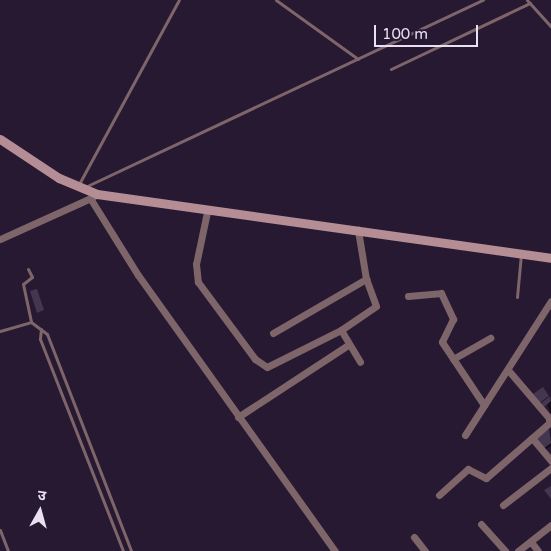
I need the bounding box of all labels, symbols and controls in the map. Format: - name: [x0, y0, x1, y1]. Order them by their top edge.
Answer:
- scale bar: [376, 15, 480, 47]
- text: 100 m: [382, 25, 428, 43]
- north arrow: [15, 486, 65, 536]
- text: उ: [37, 487, 47, 505]

